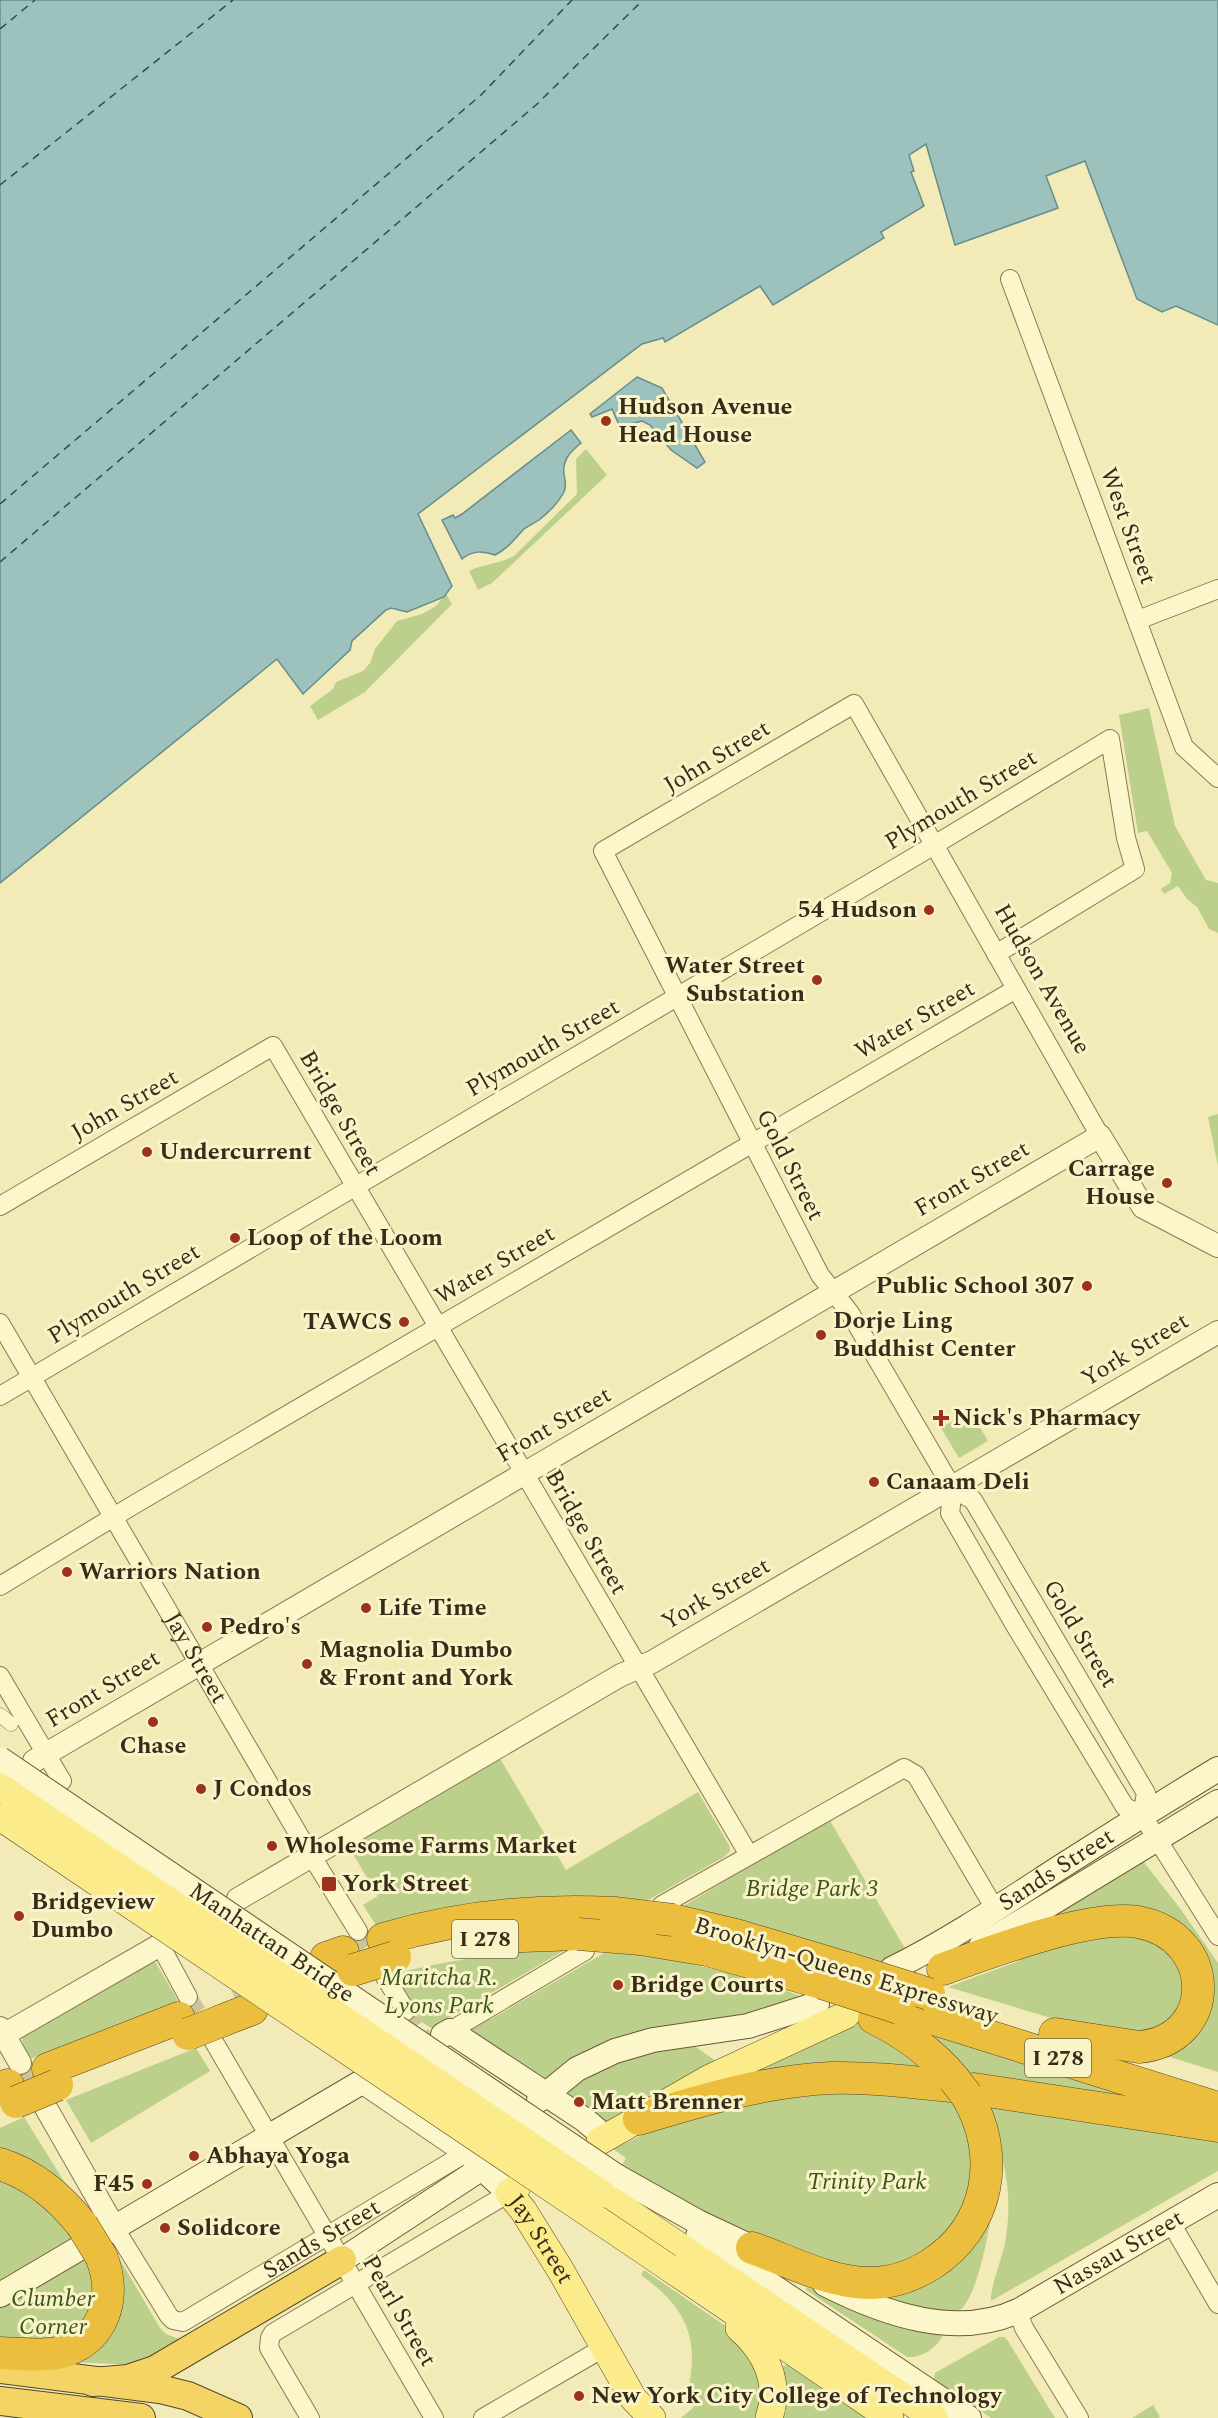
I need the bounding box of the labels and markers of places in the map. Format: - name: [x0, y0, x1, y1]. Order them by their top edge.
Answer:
- place label: Hudson Avenue Head House: [618, 389, 793, 453]
- marker: Hudson Avenue Head House: [599, 414, 613, 428]
- place label: 54 Hudson: [797, 892, 917, 928]
- marker: 54 Hudson: [922, 903, 936, 917]
- place label: Water Street Substation: [664, 948, 805, 1012]
- marker: Water Street Substation: [810, 973, 824, 987]
- place label: Undercurrent: [159, 1134, 312, 1170]
- marker: Undercurrent: [140, 1145, 154, 1159]
- place label: Carrage House: [1068, 1151, 1155, 1215]
- marker: Carrage House: [1160, 1176, 1174, 1190]
- place label: Loop of the Loom: [247, 1220, 443, 1256]
- marker: Loop of the Loom: [228, 1231, 242, 1245]
- place label: Public School 307: [876, 1268, 1075, 1304]
- marker: Public School 307: [1080, 1279, 1094, 1293]
- place label: Dorje Ling Buddhist Center: [833, 1303, 1016, 1367]
- place label: TAWCS: [303, 1304, 392, 1340]
- marker: TAWCS: [397, 1315, 411, 1329]
- marker: Dorje Ling Buddhist Center: [814, 1328, 828, 1342]
- place label: Nick's Pharmacy: [953, 1400, 1142, 1436]
- marker: Nick's Pharmacy: [934, 1411, 948, 1425]
- place label: Canaam Deli: [886, 1464, 1030, 1500]
- marker: Canaam Deli: [867, 1475, 881, 1489]
- place label: Warriors Nation: [79, 1554, 261, 1590]
- marker: Warriors Nation: [60, 1565, 74, 1579]
- place label: Life Time: [378, 1590, 487, 1626]
- marker: Life Time: [359, 1601, 373, 1615]
- place label: Pedro's: [219, 1609, 301, 1645]
- marker: Pedro's: [200, 1620, 214, 1634]
- place label: Magnolia Dumbo & Front and York: [319, 1632, 514, 1696]
- marker: Magnolia Dumbo & Front and York: [300, 1657, 314, 1671]
- marker: Chase: [146, 1715, 160, 1729]
- place label: Chase: [120, 1728, 186, 1764]
- place label: J Condos: [213, 1771, 312, 1807]
- marker: J Condos: [194, 1782, 208, 1796]
- place label: Wholesome Farms Market: [284, 1828, 577, 1864]
- marker: Wholesome Farms Market: [265, 1839, 279, 1853]
- place label: York Street: [342, 1866, 469, 1902]
- marker: York Street: [320, 1875, 338, 1893]
- place label: Bridgeview Dumbo: [31, 1884, 156, 1948]
- marker: Bridgeview Dumbo: [12, 1909, 26, 1923]
- place label: Bridge Courts: [630, 1967, 784, 2003]
- marker: Bridge Courts: [611, 1978, 625, 1992]
- place label: Matt Brenner: [591, 2084, 743, 2120]
- marker: Matt Brenner: [572, 2095, 586, 2109]
- place label: Abhaya Yoga: [206, 2138, 351, 2174]
- marker: Abhaya Yoga: [187, 2149, 201, 2163]
- place label: F45: [93, 2166, 135, 2202]
- marker: F45: [140, 2177, 154, 2191]
- place label: Solidcore: [177, 2210, 281, 2246]
- marker: Solidcore: [158, 2221, 172, 2235]
- place label: New York City College of Technology: [591, 2378, 1003, 2414]
- marker: New York City College of Technology: [572, 2389, 586, 2403]

